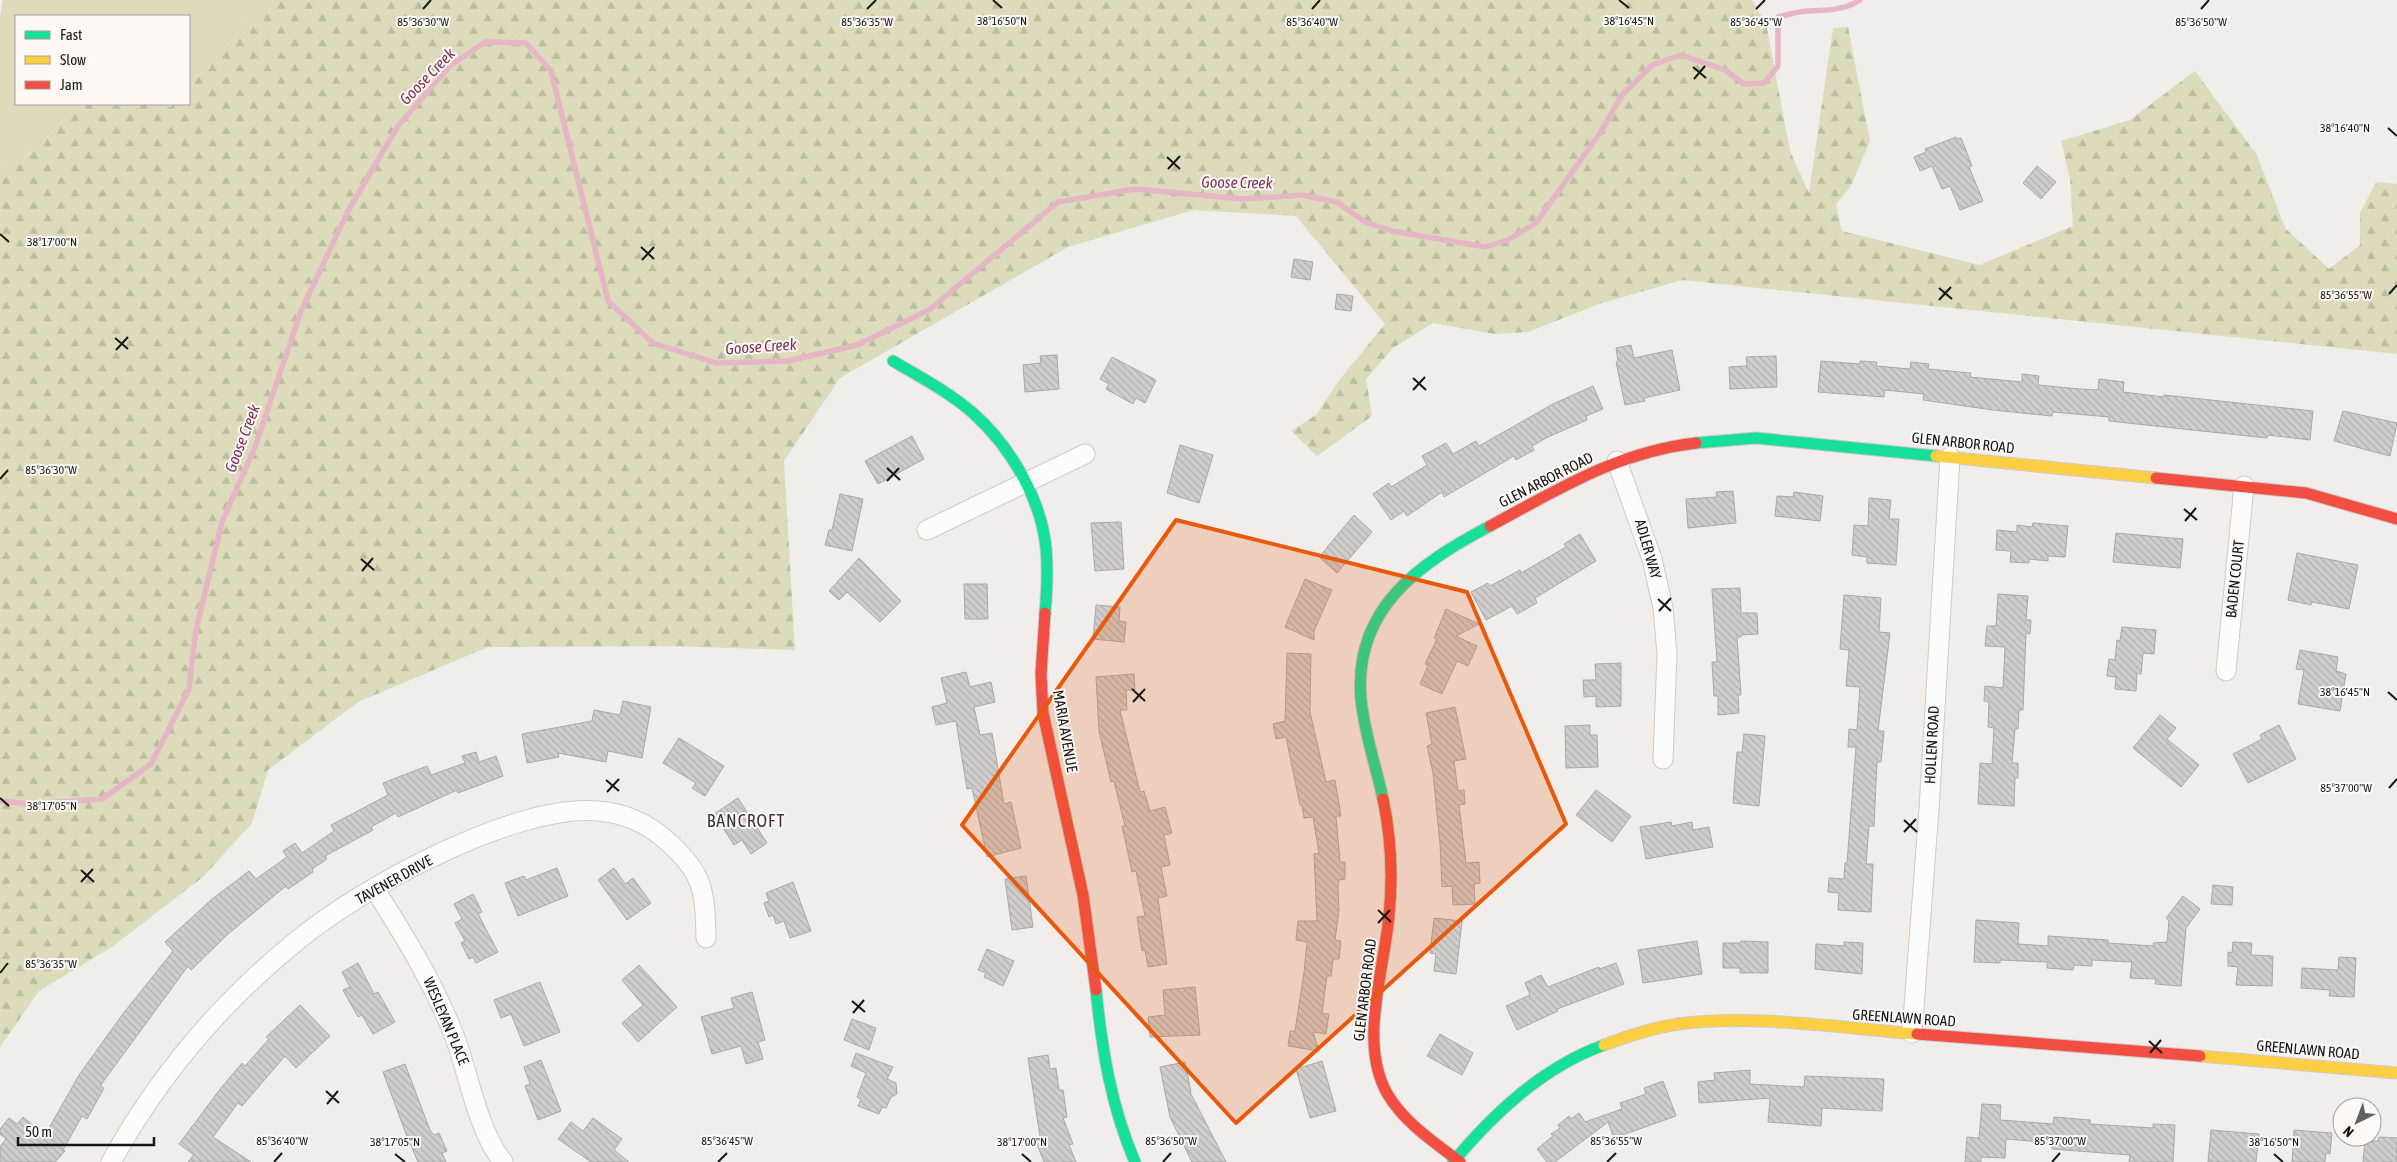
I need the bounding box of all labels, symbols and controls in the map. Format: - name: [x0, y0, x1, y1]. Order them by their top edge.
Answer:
- text: 38°16'50"N: [977, 14, 1027, 28]
- text: 38°16'45"N: [1604, 14, 1654, 28]
- legend: [15, 15, 190, 105]
- text: 85°36'30"W: [397, 15, 449, 29]
- text: 85°36'35"W: [841, 15, 893, 29]
- text: 85°36'40"W: [1286, 15, 1338, 29]
- text: 85°36'45"W: [1730, 15, 1782, 29]
- text: 85°36'50"W: [2175, 15, 2227, 29]
- text: Fast: [60, 26, 82, 43]
- water label: Goose Creek: [396, 43, 459, 108]
- text: Slow: [60, 51, 86, 68]
- text: Jam: [60, 76, 83, 93]
- text: 38°16'40"N: [2320, 121, 2370, 135]
- water label: Goose Creek: [1201, 172, 1274, 192]
- text: 38°17'00"N: [27, 235, 77, 249]
- text: 85°36'55"W: [2320, 288, 2372, 302]
- water label: Goose Creek: [725, 334, 798, 357]
- water label: Goose Creek: [221, 401, 264, 475]
- street label: GLEN ARBOR ROAD: [1911, 429, 2015, 456]
- street label: GLEN ARBOR ROAD: [1496, 449, 1596, 511]
- text: 85°36'30"W: [25, 463, 77, 477]
- street label: ADLER WAY: [1632, 517, 1665, 581]
- street label: BADEN COURT: [2222, 539, 2247, 619]
- text: 38°16'45"N: [2320, 685, 2370, 699]
- street label: MARIA AVENUE: [1050, 689, 1081, 774]
- street label: HOLLEN ROAD: [1921, 705, 1942, 784]
- text: 85°37'00"W: [2320, 781, 2372, 795]
- text: 38°17'05"N: [27, 799, 77, 813]
- district label: BANCROFT: [707, 810, 785, 831]
- street label: TAVENER DRIVE: [352, 851, 436, 908]
- street label: GLEN ARBOR ROAD: [1350, 938, 1379, 1042]
- text: 85°36'35"W: [25, 957, 77, 971]
- street label: WESLEYAN PLACE: [420, 974, 473, 1068]
- street label: GREENLAWN ROAD: [1852, 1005, 1956, 1030]
- street label: GREENLAWN ROAD: [2256, 1037, 2360, 1062]
- north arrow: [2332, 1097, 2382, 1147]
- scale bar: [18, 1114, 154, 1146]
- text: 50 m: [25, 1123, 52, 1140]
- text: N: [2340, 1123, 2357, 1140]
- text: 85°36'40"W: [256, 1134, 308, 1148]
- text: 85°36'45"W: [701, 1134, 753, 1148]
- text: 85°36'50"W: [1145, 1134, 1197, 1148]
- text: 85°36'55"W: [1590, 1134, 1642, 1148]
- text: 85°37'00"W: [2034, 1134, 2086, 1148]
- text: 38°17'05"N: [370, 1135, 420, 1149]
- text: 38°17'00"N: [997, 1135, 1047, 1149]
- text: 38°16'50"N: [2249, 1135, 2299, 1149]

